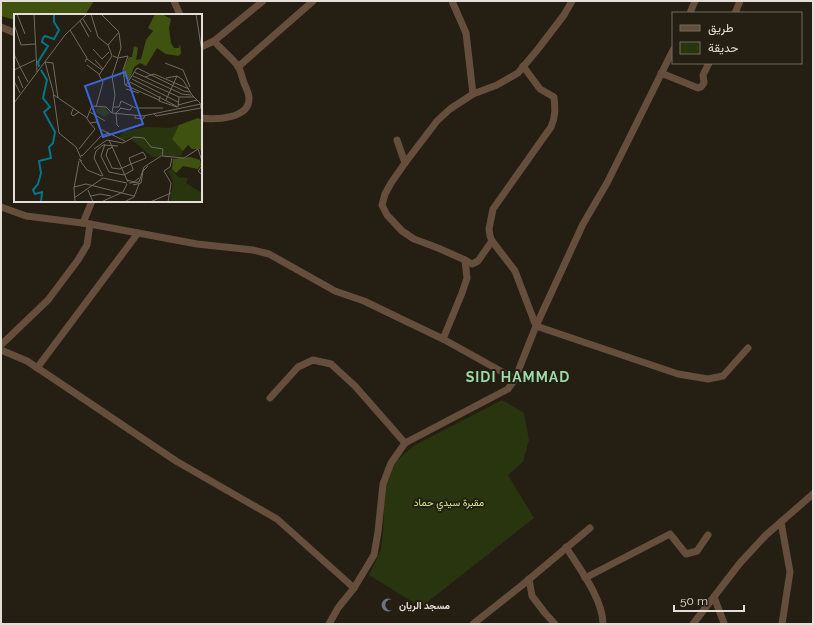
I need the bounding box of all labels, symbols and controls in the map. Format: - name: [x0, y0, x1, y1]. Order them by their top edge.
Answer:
- legend: [672, 12, 802, 64]
- inset map: [14, 14, 202, 202]
- text: طريق: [708, 21, 734, 36]
- text: حديقة: [708, 41, 738, 55]
- district label: SIDI HAMMAD: [466, 369, 570, 385]
- park label: مقبرة سيدي حماد: [414, 497, 484, 511]
- scale bar: [674, 587, 744, 613]
- text: 50 m: [680, 594, 708, 608]
- mosque icon: مسجد الريان: [380, 597, 396, 613]
- place label: مسجد الريان: [399, 600, 451, 612]

